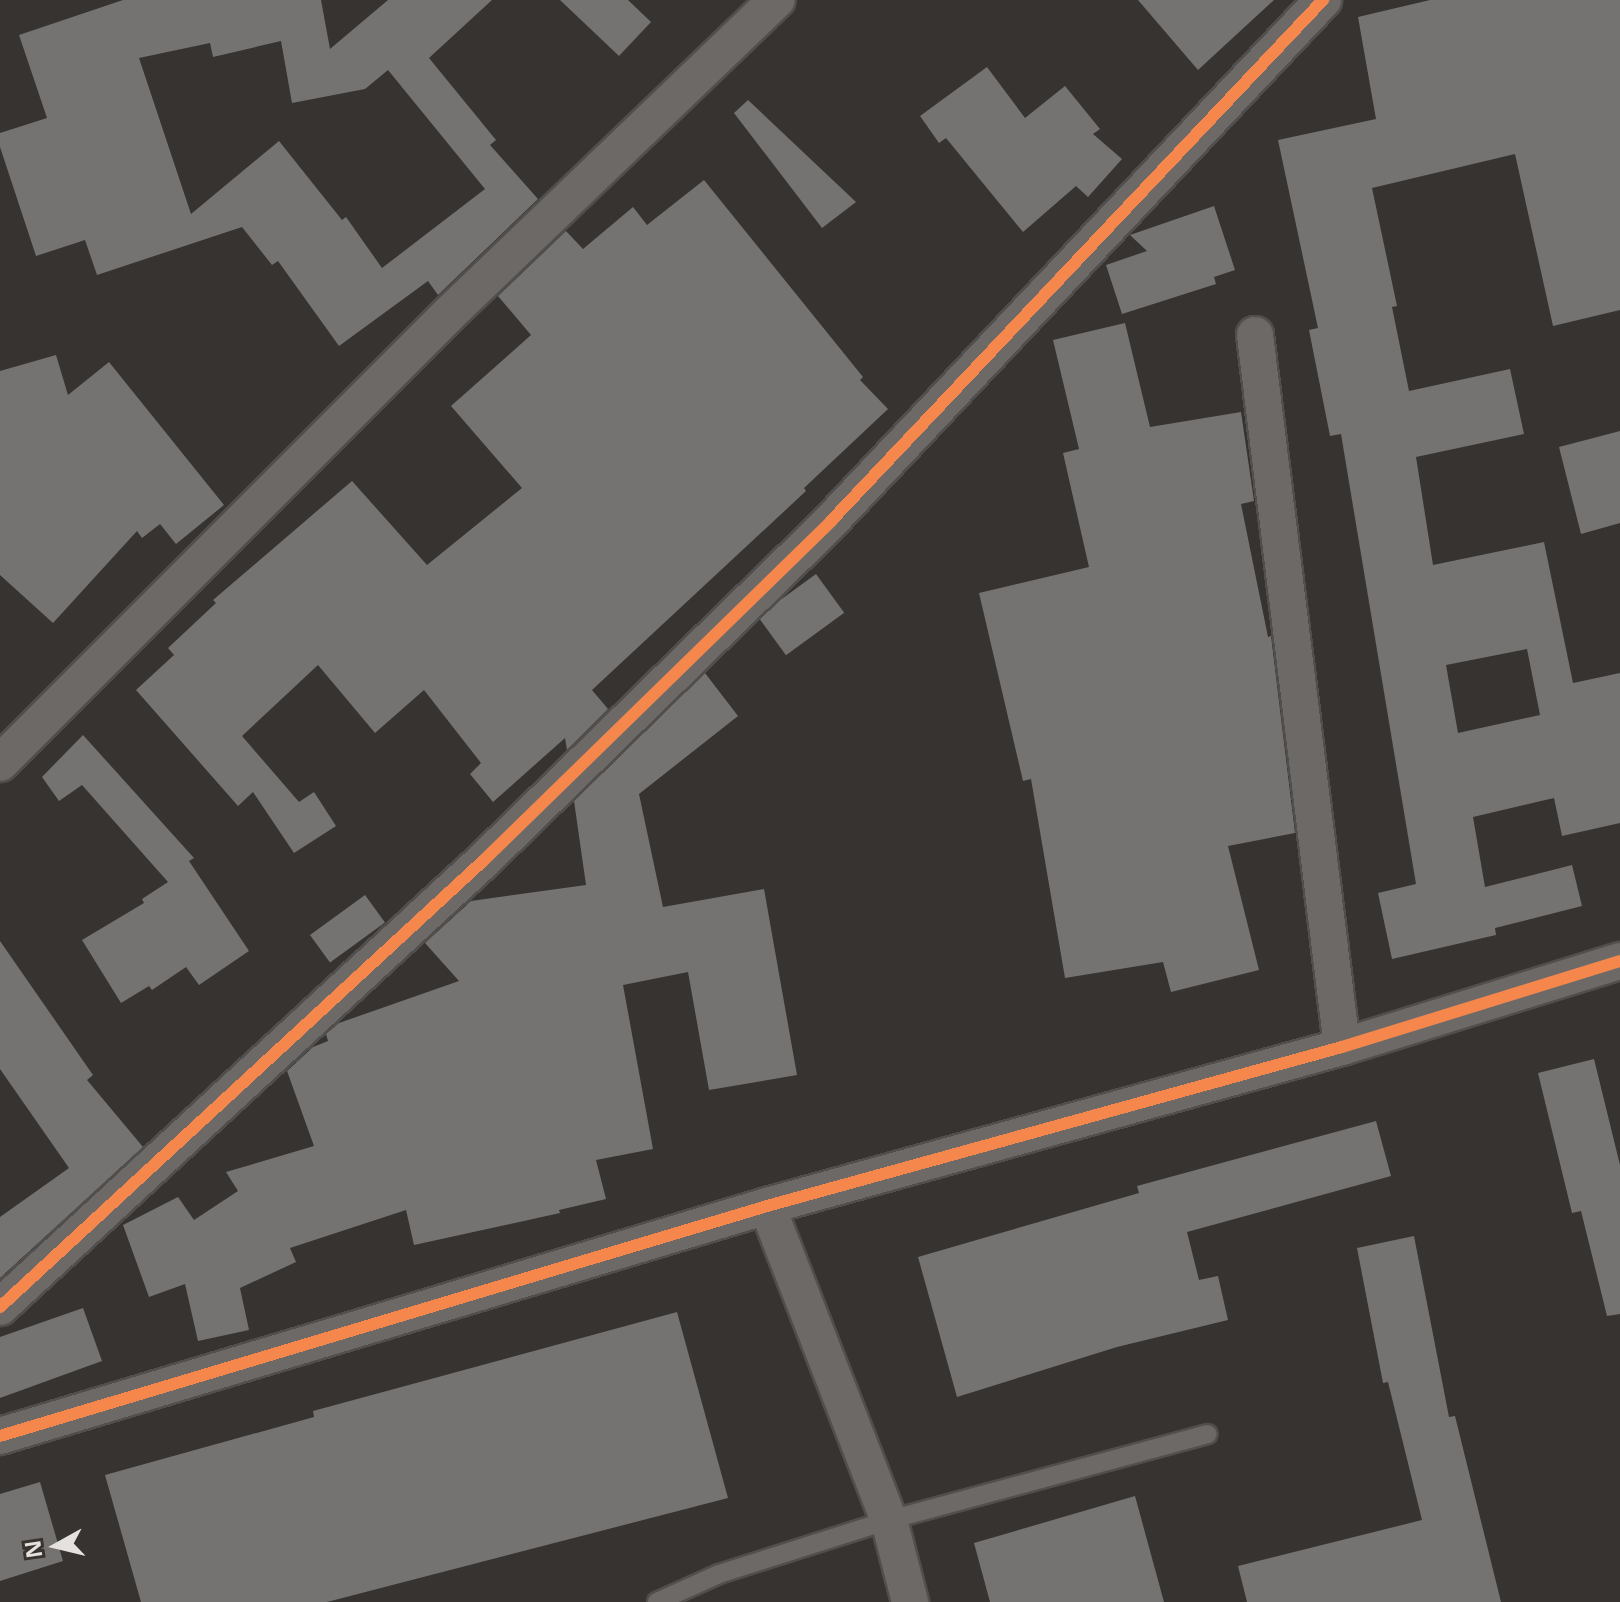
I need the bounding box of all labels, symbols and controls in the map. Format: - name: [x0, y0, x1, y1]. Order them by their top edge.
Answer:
- north arrow: [16, 1506, 96, 1586]
- text: N: [16, 1538, 48, 1560]

